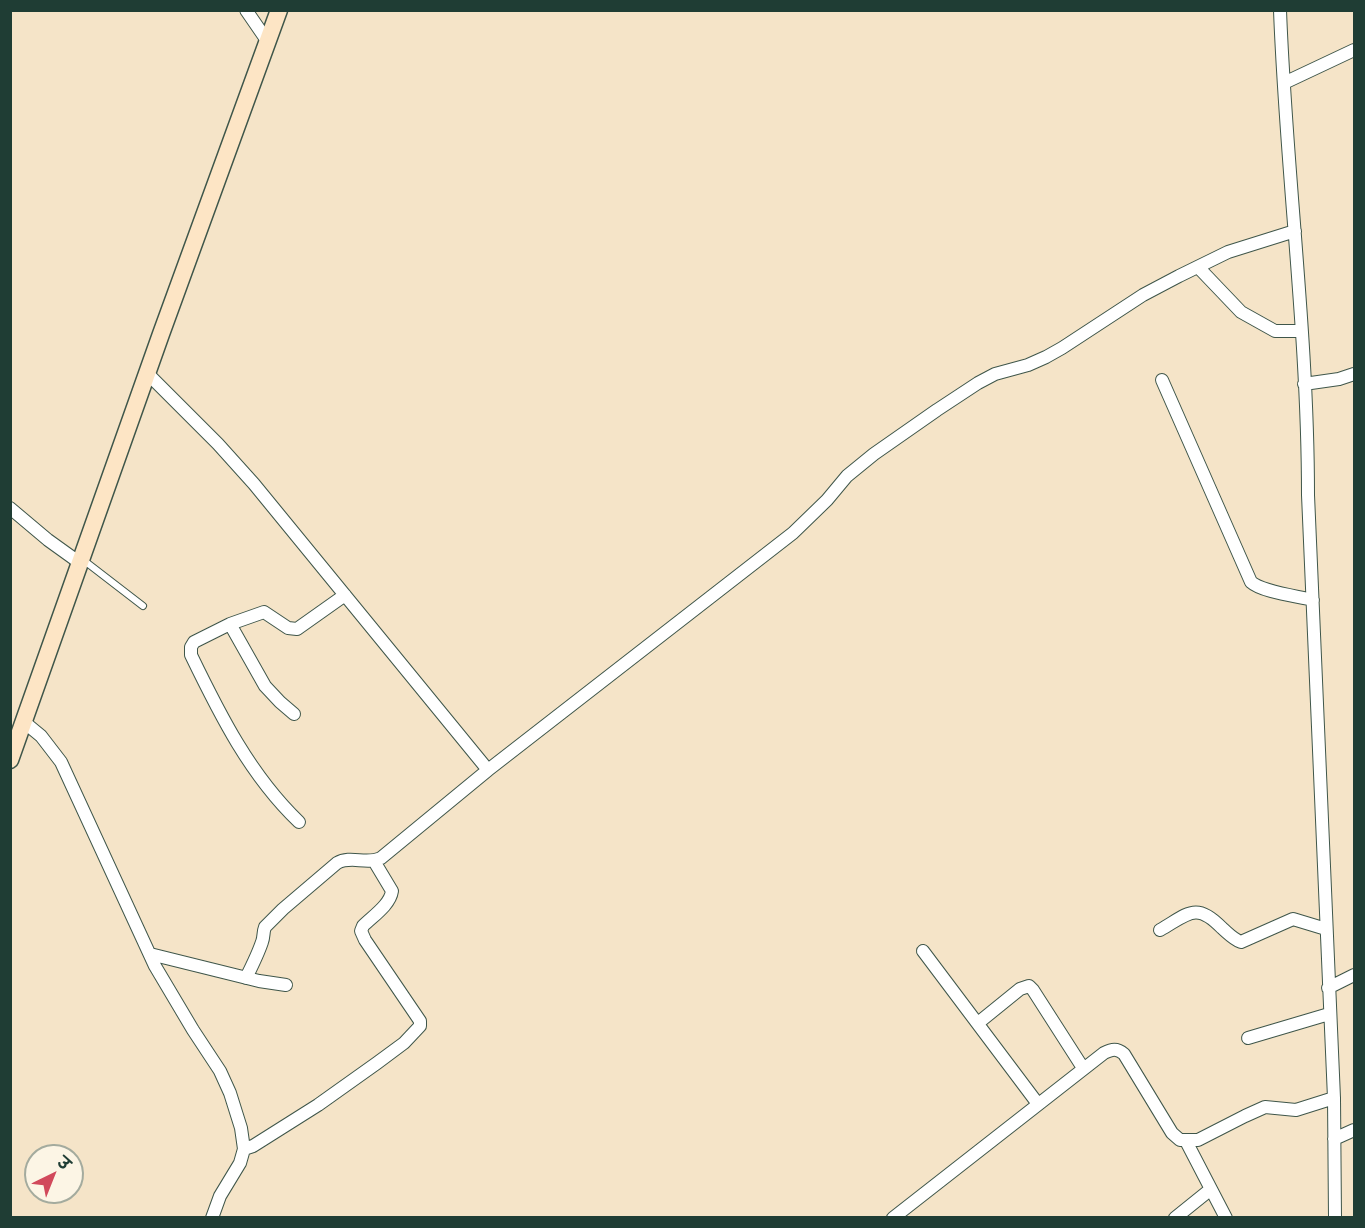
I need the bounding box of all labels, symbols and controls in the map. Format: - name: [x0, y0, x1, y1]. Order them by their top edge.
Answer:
- north arrow: [24, 1144, 84, 1204]
- text: उ: [53, 1150, 77, 1175]

